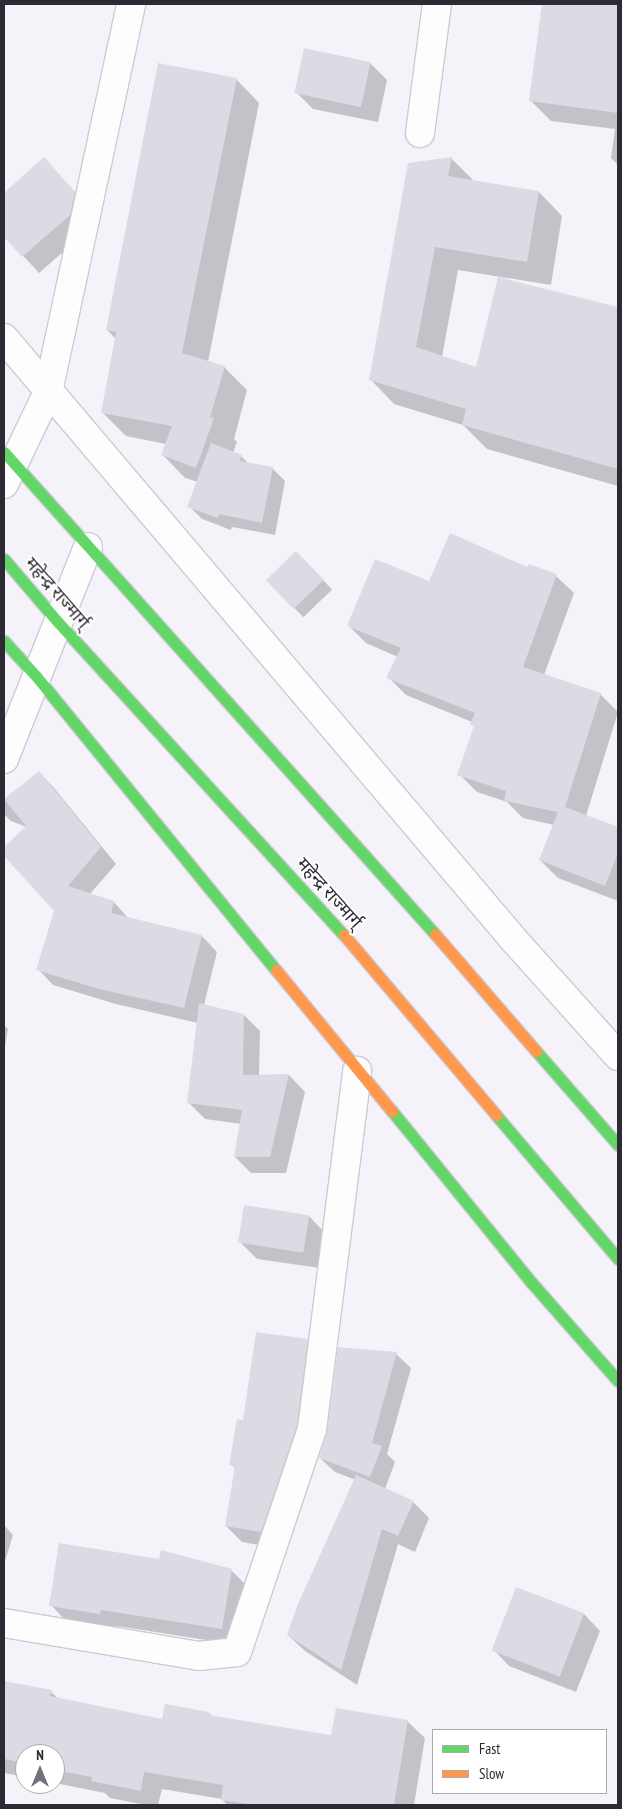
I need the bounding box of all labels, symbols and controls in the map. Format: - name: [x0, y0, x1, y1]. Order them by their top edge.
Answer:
- street label: महेन्द्र राज्मार्ग्: [20, 553, 94, 633]
- street label: महेन्द्र राज्मार्ग्: [292, 853, 366, 933]
- legend: [432, 1729, 607, 1794]
- text: Fast: [479, 1739, 500, 1758]
- north arrow: [15, 1744, 65, 1794]
- text: N: [36, 1746, 44, 1764]
- text: Slow: [479, 1764, 504, 1783]

